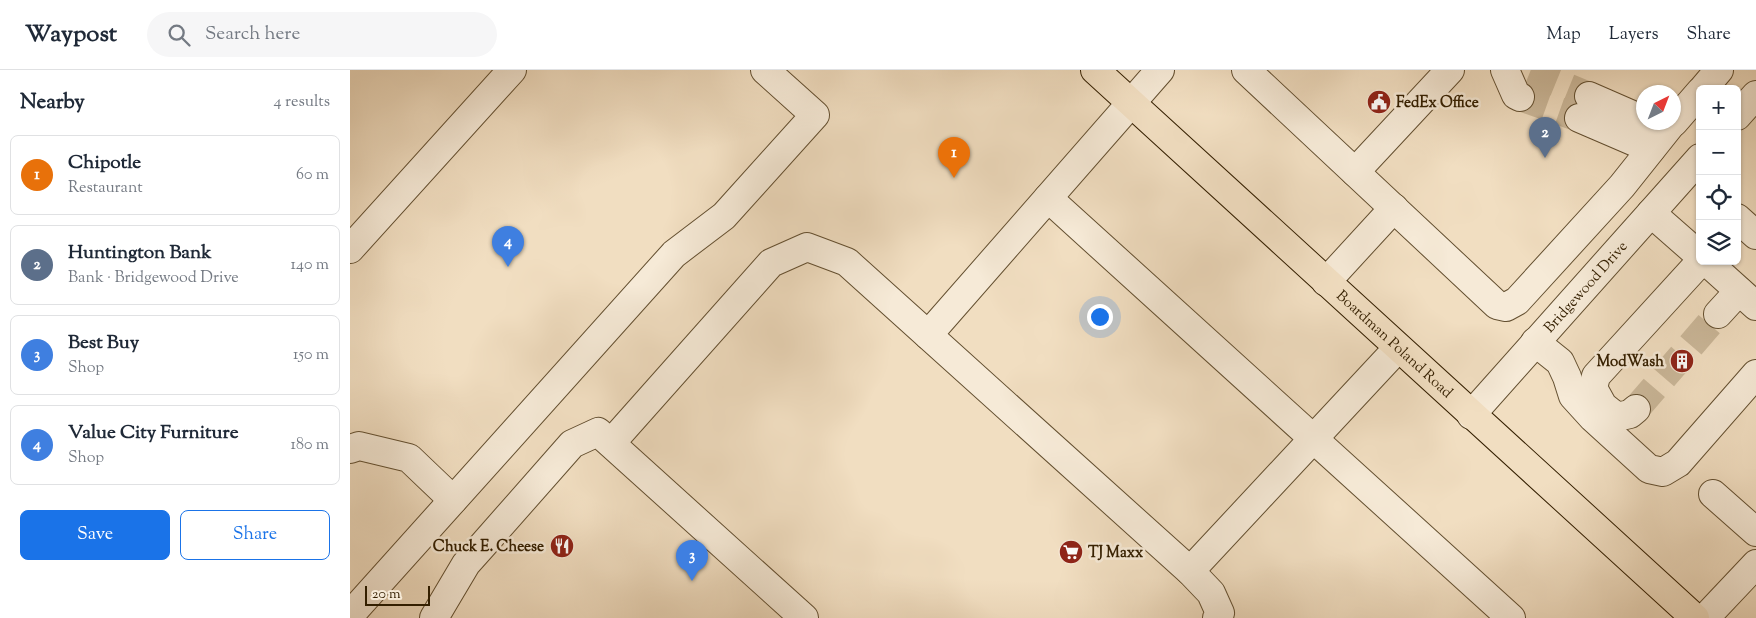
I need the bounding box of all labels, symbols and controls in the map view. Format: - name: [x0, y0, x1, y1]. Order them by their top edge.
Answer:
- search box: [147, 12, 497, 57]
- text: Waypost: [25, 18, 117, 52]
- icon: search: [165, 21, 193, 49]
- text: Search here: [205, 21, 300, 48]
- text: Map: [1546, 22, 1581, 48]
- text: Layers: [1609, 22, 1659, 48]
- text: Share: [1687, 22, 1731, 48]
- north arrow: [1636, 85, 1681, 130]
- map controls: [1696, 85, 1741, 265]
- button: +: [1696, 85, 1741, 130]
- text: Nearby: [20, 88, 85, 118]
- public building icon: FedEx Office: [1366, 89, 1392, 115]
- text: 4 results: [274, 91, 330, 114]
- place label: FedEx Office: [1396, 93, 1479, 114]
- pin: 2: [1529, 117, 1561, 158]
- button: −: [1696, 130, 1741, 175]
- pin: 1: [938, 137, 970, 178]
- text: Chipotle: [68, 150, 141, 177]
- text: 1: [34, 164, 40, 187]
- text: 60 m: [296, 164, 329, 187]
- button: locate: [1696, 175, 1741, 220]
- text: Restaurant: [68, 177, 143, 200]
- button: layers: [1696, 220, 1741, 265]
- pin: 4: [492, 226, 524, 267]
- street label: Bridgewood Drive: [1540, 237, 1633, 338]
- text: Huntington Bank: [68, 240, 212, 267]
- text: 2: [33, 254, 41, 277]
- text: 140 m: [291, 254, 329, 277]
- text: Bank · Bridgewood Drive: [68, 267, 239, 290]
- street label: Boardman Poland Road: [1331, 286, 1457, 404]
- your location: [1087, 304, 1113, 330]
- text: Best Buy: [68, 330, 139, 357]
- text: 3: [34, 344, 40, 367]
- text: 150 m: [293, 344, 329, 367]
- building icon: ModWash: [1669, 348, 1695, 374]
- place label: ModWash: [1597, 352, 1664, 373]
- text: Shop: [68, 357, 104, 380]
- text: Value City Furniture: [68, 420, 239, 447]
- text: 4: [33, 434, 41, 457]
- text: 180 m: [290, 434, 329, 457]
- text: Shop: [68, 447, 104, 470]
- button: Save: [20, 510, 170, 560]
- button: Share: [180, 510, 330, 560]
- restaurant icon: Chuck E. Cheese: [549, 533, 575, 559]
- place label: Chuck E. Cheese: [433, 537, 544, 558]
- supermarket icon: TJ Maxx: [1058, 539, 1084, 565]
- pin: 3: [676, 540, 708, 581]
- place label: TJ Maxx: [1088, 543, 1144, 564]
- scale bar: [365, 583, 430, 606]
- text: 20 m: [372, 585, 401, 605]

